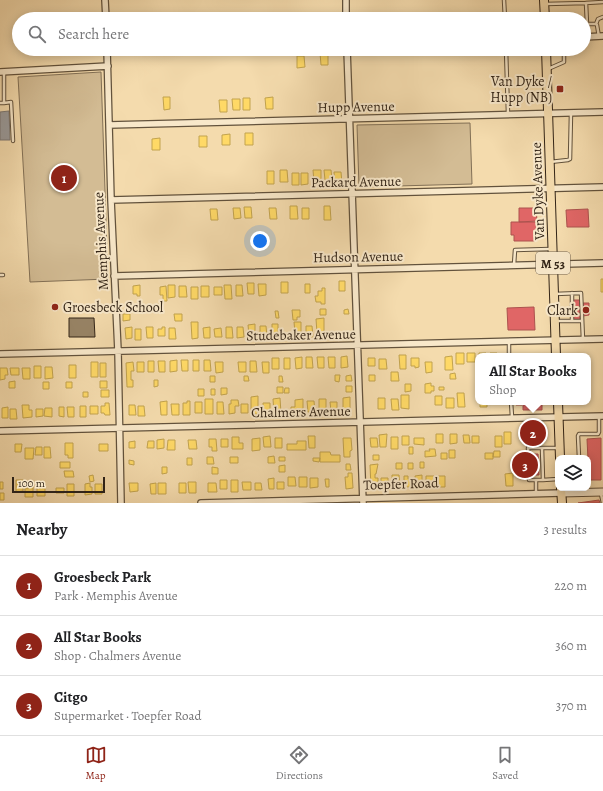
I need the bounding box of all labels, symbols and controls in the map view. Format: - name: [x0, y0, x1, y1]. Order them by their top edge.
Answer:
- search box: [12, 12, 591, 56]
- icon: search: [26, 23, 48, 45]
- text: Search here: [58, 24, 129, 44]
- place label: Van Dyke / Hupp (NB): [490, 72, 552, 107]
- marker: Van Dyke / Hupp (NB): [555, 84, 565, 94]
- street label: Hupp Avenue: [317, 97, 395, 117]
- street label: Van Dyke Avenue: [527, 142, 549, 241]
- pin: 1: [51, 163, 77, 193]
- street label: Packard Avenue: [311, 172, 401, 192]
- street label: Memphis Avenue: [89, 191, 113, 291]
- your location: [250, 231, 270, 251]
- street label: Hudson Avenue: [313, 247, 403, 267]
- road number: M 53: [536, 252, 570, 274]
- place label: Groesbeck School: [63, 298, 164, 317]
- place label: Clark: [547, 301, 578, 320]
- marker: Groesbeck School: [50, 302, 60, 312]
- marker: Clark: [581, 305, 591, 315]
- street label: Studebaker Avenue: [246, 325, 356, 345]
- popup: [475, 353, 591, 405]
- text: All Star Books: [489, 361, 577, 381]
- text: Shop: [489, 381, 516, 398]
- street label: Chalmers Avenue: [251, 402, 351, 422]
- pin: 2: [520, 418, 546, 448]
- pin: 3: [512, 450, 538, 480]
- map controls: [555, 455, 591, 491]
- button: layers: [555, 455, 591, 491]
- street label: Toepfer Road: [363, 473, 439, 495]
- scale bar: [12, 475, 105, 494]
- text: 100 m: [18, 476, 45, 491]
- text: Nearby: [16, 518, 67, 541]
- text: 3 results: [543, 521, 587, 538]
- text: Groesbeck Park: [54, 567, 151, 587]
- text: 1: [27, 577, 31, 594]
- text: 220 m: [554, 577, 587, 594]
- text: Park · Memphis Avenue: [54, 587, 178, 604]
- text: All Star Books: [54, 627, 142, 647]
- text: 2: [26, 637, 32, 654]
- text: 360 m: [555, 637, 587, 654]
- text: Shop · Chalmers Avenue: [54, 647, 181, 664]
- text: Citgo: [54, 687, 88, 707]
- text: 3: [26, 697, 32, 714]
- text: 370 m: [556, 697, 587, 714]
- text: Supermarket · Toepfer Road: [54, 707, 201, 724]
- tab: Map: [85, 744, 107, 783]
- tab: Directions: [276, 744, 323, 783]
- tab: Saved: [492, 744, 518, 783]

